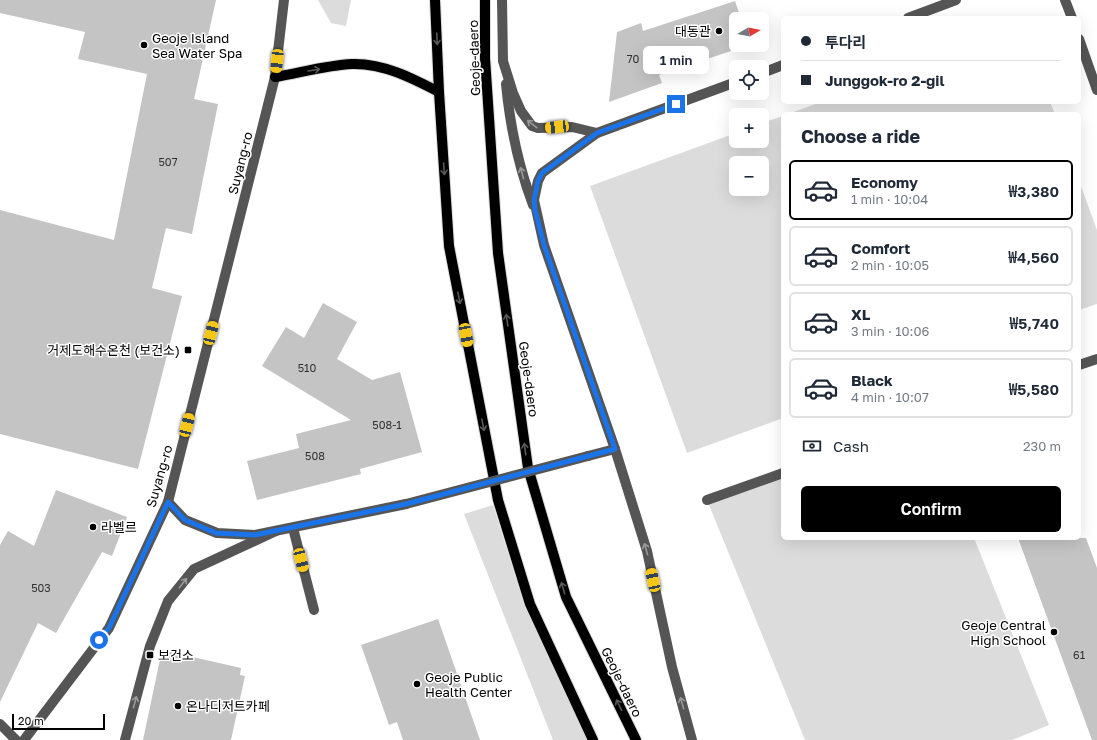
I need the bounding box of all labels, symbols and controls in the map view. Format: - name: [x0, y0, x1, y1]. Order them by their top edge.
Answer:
- north arrow: [729, 12, 769, 52]
- map controls: [729, 12, 769, 196]
- street label: Geoje-daero: [465, 20, 483, 96]
- place label: 대동관: [675, 23, 711, 39]
- marker: 대동관: [714, 26, 724, 36]
- place label: Geoje Island Sea Water Spa: [152, 30, 242, 61]
- one-way arrow: [433, 32, 441, 45]
- text: 투다리: [825, 33, 866, 51]
- marker: Geoje Island Sea Water Spa: [139, 40, 149, 50]
- callout: 1 min: [643, 46, 709, 74]
- car: [270, 48, 284, 74]
- house number: 70: [627, 52, 640, 65]
- text: 1 min: [660, 52, 692, 68]
- button: locate: [729, 60, 769, 100]
- one-way arrow: [307, 66, 320, 74]
- text: Junggok-ro 2-gil: [825, 71, 944, 89]
- route end: [667, 95, 685, 113]
- button: +: [729, 108, 769, 148]
- one-way arrow: [527, 120, 538, 128]
- car: [544, 120, 570, 134]
- text: Choose a ride: [801, 125, 920, 147]
- street label: Suyang-ro: [224, 130, 256, 196]
- house number: 507: [158, 155, 178, 168]
- button: −: [729, 156, 769, 196]
- one-way arrow: [440, 162, 447, 175]
- one-way arrow: [518, 167, 525, 180]
- icon: car: [803, 172, 839, 208]
- text: Economy: [851, 173, 918, 191]
- text: ₩3,380: [1009, 182, 1059, 200]
- text: 1 min · 10:04: [851, 191, 928, 207]
- icon: car: [803, 238, 839, 274]
- text: Comfort: [851, 239, 910, 257]
- text: ₩4,560: [1008, 248, 1059, 266]
- text: 2 min · 10:05: [851, 257, 929, 273]
- one-way arrow: [455, 291, 463, 304]
- icon: car: [803, 304, 839, 340]
- text: XL: [851, 305, 870, 323]
- one-way arrow: [503, 314, 511, 327]
- text: ₩5,740: [1010, 314, 1059, 332]
- car: [202, 320, 220, 346]
- car: [458, 322, 474, 348]
- text: 3 min · 10:06: [851, 323, 929, 339]
- street label: Geoje-daero: [516, 340, 542, 418]
- place label: 거제도해수온천 (보건소): [47, 342, 180, 358]
- marker: 거제도해수온천 (보건소): [183, 345, 193, 355]
- house number: 510: [298, 361, 316, 374]
- icon: car: [803, 370, 839, 406]
- text: Black: [851, 371, 893, 389]
- text: ₩5,580: [1009, 380, 1059, 398]
- text: 4 min · 10:07: [851, 389, 929, 405]
- car: [178, 412, 196, 438]
- house number: 508-1: [372, 418, 402, 431]
- one-way arrow: [479, 419, 487, 432]
- icon: cash: [801, 435, 823, 457]
- text: Cash: [833, 437, 869, 455]
- text: 230 m: [1023, 438, 1061, 454]
- street label: Suyang-ro: [142, 443, 176, 509]
- one-way arrow: [521, 443, 529, 456]
- house number: 508: [305, 449, 325, 462]
- button: Confirm: [801, 486, 1061, 532]
- place label: 라벨르: [101, 519, 137, 535]
- marker: 라벨르: [88, 522, 98, 532]
- one-way arrow: [642, 542, 649, 555]
- car: [292, 547, 310, 573]
- car: [645, 567, 661, 593]
- one-way arrow: [178, 577, 187, 588]
- house number: 503: [31, 581, 51, 594]
- one-way arrow: [559, 581, 566, 594]
- place label: Geoje Central High School: [961, 617, 1046, 648]
- marker: Geoje Central High School: [1049, 627, 1059, 637]
- route start: [90, 631, 108, 649]
- street label: Geoje-daero: [598, 644, 646, 720]
- place label: 보건소: [158, 647, 194, 663]
- house number: 61: [1073, 648, 1085, 661]
- marker: 보건소: [145, 650, 155, 660]
- place label: Geoje Public Health Center: [425, 669, 512, 700]
- marker: Geoje Public Health Center: [412, 679, 422, 689]
- one-way arrow: [132, 696, 139, 709]
- one-way arrow: [678, 696, 685, 709]
- place label: 온나디저트카페: [186, 698, 270, 714]
- one-way arrow: [615, 699, 622, 711]
- marker: 온나디저트카페: [173, 701, 183, 711]
- scale bar: [12, 712, 105, 731]
- text: 20 m: [18, 714, 44, 727]

